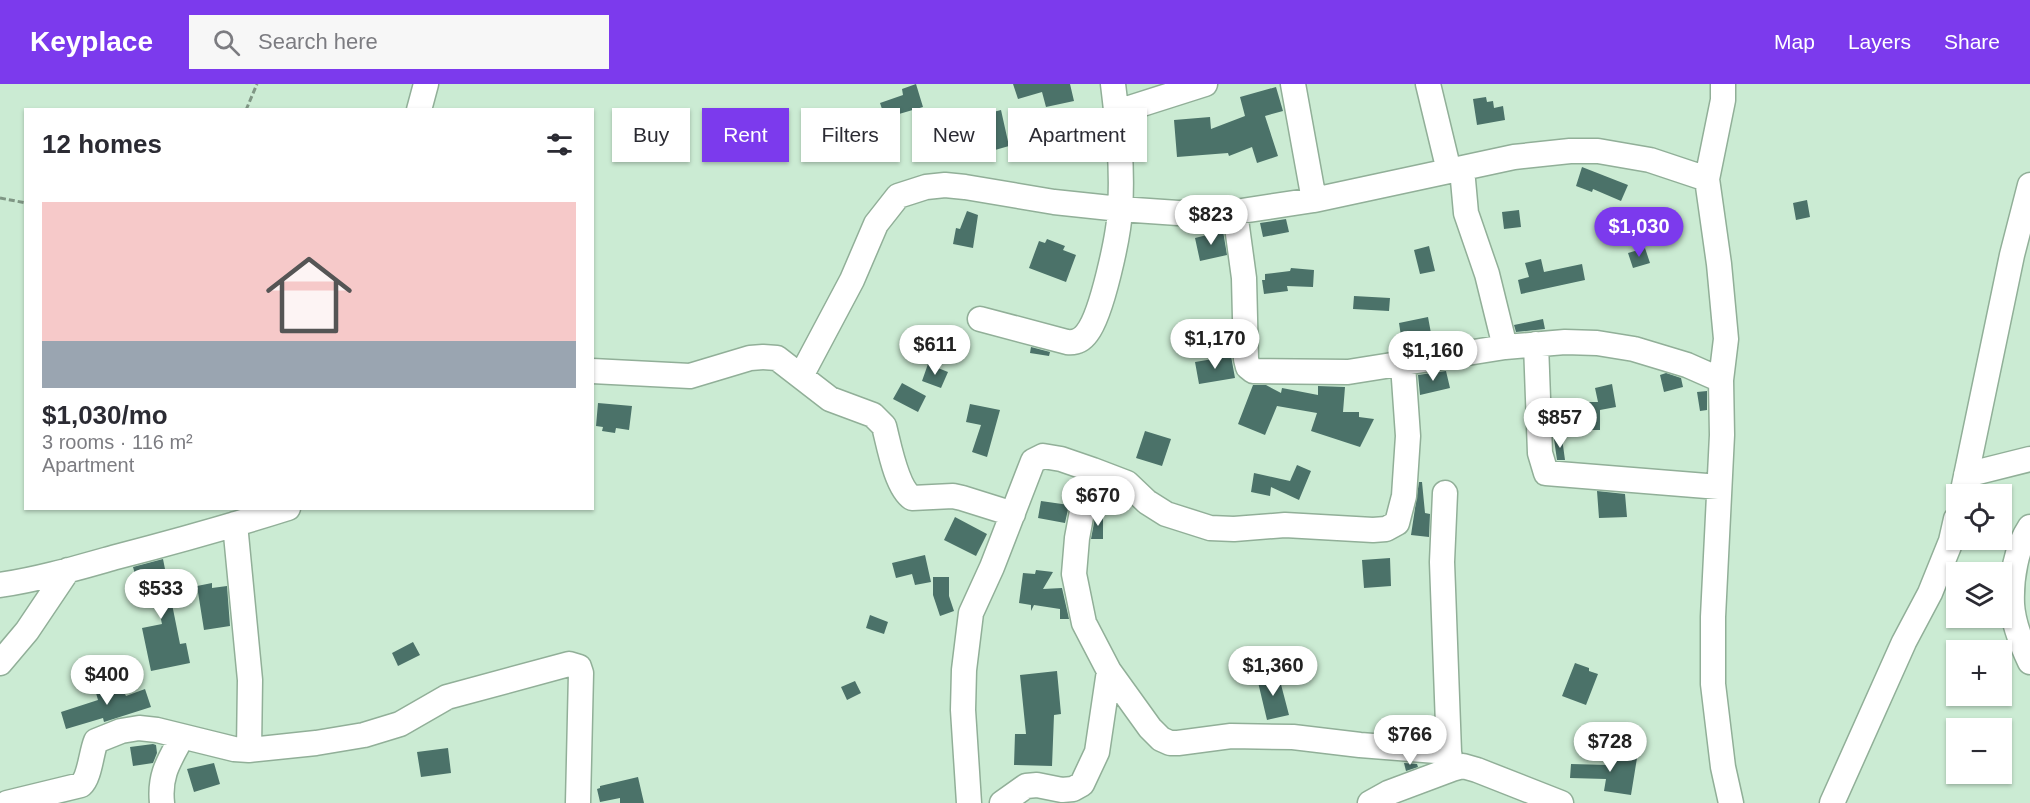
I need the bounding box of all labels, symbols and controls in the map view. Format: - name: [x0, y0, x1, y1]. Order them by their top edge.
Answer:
- search box: [189, 15, 609, 69]
- text: Keyplace: [30, 26, 153, 57]
- icon: search: [210, 26, 243, 59]
- text: Search here: [258, 29, 378, 54]
- text: Map: [1774, 30, 1815, 53]
- text: Layers: [1848, 30, 1911, 53]
- text: Share: [1944, 30, 2000, 53]
- chip: Buy: [612, 108, 690, 162]
- chip: Rent: [702, 108, 789, 162]
- chip: Filters: [801, 108, 900, 162]
- chip: New: [912, 108, 996, 162]
- chip: Apartment: [1008, 108, 1147, 162]
- icon: filters: [543, 128, 576, 161]
- text: 12 homes: [42, 129, 162, 159]
- pin: $823: [1175, 195, 1247, 246]
- text: $823: [1189, 203, 1233, 225]
- pin: $1,030: [1590, 207, 1688, 258]
- text: $1,030: [1608, 215, 1670, 237]
- icon: home: [255, 241, 363, 349]
- pin: $1,170: [1166, 319, 1264, 370]
- pin: $611: [899, 325, 971, 376]
- text: $1,170: [1184, 327, 1246, 349]
- pin: $1,160: [1384, 331, 1482, 382]
- text: $611: [913, 333, 957, 355]
- text: $1,160: [1402, 339, 1464, 361]
- pin: $857: [1524, 398, 1596, 449]
- text: $1,030/mo: [42, 400, 168, 430]
- text: $857: [1538, 406, 1582, 428]
- text: 3 rooms · 116 m²: [42, 431, 193, 453]
- text: Apartment: [42, 454, 134, 476]
- pin: $670: [1062, 476, 1134, 527]
- text: $670: [1076, 484, 1120, 506]
- map controls: [1946, 484, 2012, 784]
- button: locate: [1946, 484, 2012, 550]
- button: layers: [1946, 562, 2012, 628]
- pin: $533: [125, 569, 197, 620]
- text: $533: [139, 577, 183, 599]
- button: +: [1946, 640, 2012, 706]
- pin: $1,360: [1224, 646, 1322, 697]
- text: $1,360: [1242, 654, 1304, 676]
- pin: $400: [71, 655, 143, 706]
- text: $400: [85, 663, 129, 685]
- pin: $766: [1374, 715, 1446, 766]
- button: −: [1946, 718, 2012, 784]
- pin: $728: [1574, 722, 1646, 773]
- text: $766: [1388, 723, 1432, 745]
- text: $728: [1588, 730, 1632, 752]

